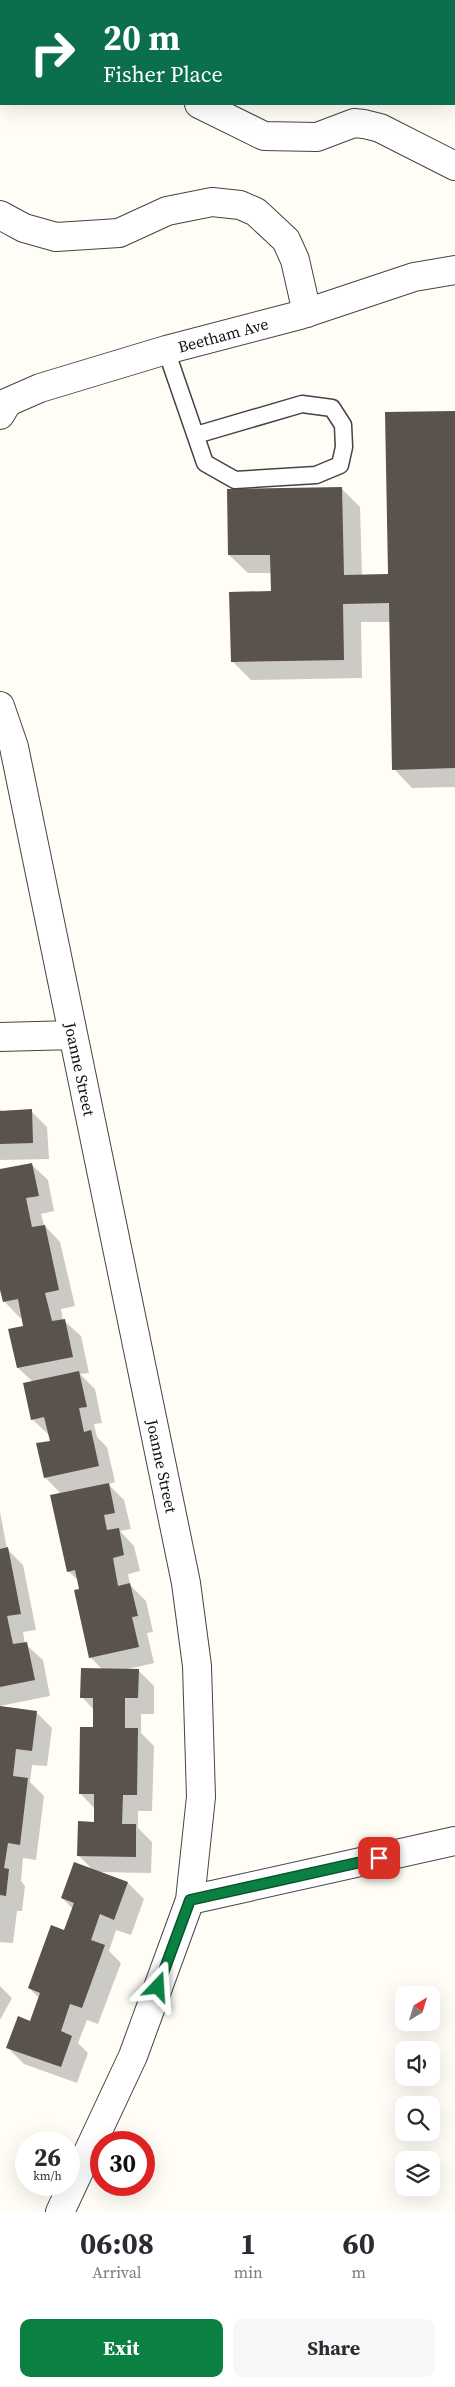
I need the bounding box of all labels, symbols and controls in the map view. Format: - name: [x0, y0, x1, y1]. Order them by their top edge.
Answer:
- text: 20 m: [103, 14, 180, 62]
- icon: right: [20, 20, 85, 85]
- text: Fisher Place: [103, 59, 223, 89]
- street label: Beetham Ave: [175, 312, 271, 358]
- street label: Joanne Street: [59, 1019, 101, 1119]
- street label: Joanne Street: [141, 1416, 183, 1516]
- pin: [358, 1837, 400, 1879]
- icon: arrive: [365, 1844, 393, 1872]
- position arrow: [131, 1960, 183, 2012]
- north arrow: [395, 1986, 440, 2031]
- map controls: [395, 1986, 440, 2196]
- button: sound: [395, 2041, 440, 2086]
- button: search: [395, 2096, 440, 2141]
- speed limit sign: 30: [90, 2131, 155, 2196]
- text: 26: [34, 2140, 61, 2174]
- button: layers: [395, 2151, 440, 2196]
- text: km/h: [33, 2168, 62, 2184]
- text: 06:08: [80, 2223, 154, 2264]
- text: 1: [240, 2223, 256, 2264]
- text: 60: [343, 2223, 375, 2264]
- text: Arrival: [92, 2261, 142, 2283]
- text: min: [234, 2261, 263, 2283]
- text: m: [352, 2261, 366, 2283]
- button: Exit: [20, 2319, 223, 2377]
- button: Share: [233, 2319, 435, 2377]

